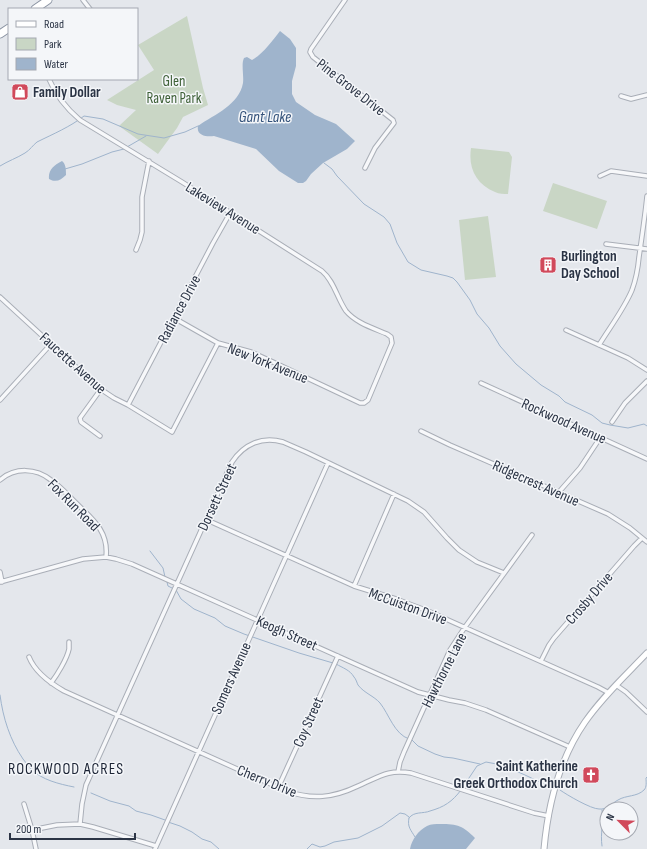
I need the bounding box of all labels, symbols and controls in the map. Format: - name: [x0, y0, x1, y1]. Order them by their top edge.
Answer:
- legend: [8, 8, 138, 80]
- text: Road: [44, 17, 64, 32]
- text: Park: [44, 37, 62, 52]
- street label: Pine Grove Drive: [313, 55, 389, 120]
- text: Water: [44, 57, 68, 72]
- park label: Glen Raven Park: [147, 72, 202, 108]
- shop icon: Family Dollar: [10, 82, 30, 102]
- place label: Family Dollar: [33, 83, 101, 102]
- water label: Gant Lake: [239, 108, 291, 127]
- street label: Lakeview Avenue: [182, 178, 264, 239]
- place label: Burlington Day School: [561, 247, 619, 283]
- building icon: Burlington Day School: [538, 255, 558, 275]
- street label: Radiance Drive: [154, 272, 205, 346]
- street label: Faucette Avenue: [35, 328, 110, 398]
- street label: New York Avenue: [225, 339, 311, 388]
- street label: Rockwood Avenue: [518, 394, 609, 449]
- street label: Ridgecrest Avenue: [489, 456, 582, 511]
- street label: Dorsett Street: [194, 460, 242, 534]
- street label: Fox Run Road: [43, 475, 104, 536]
- street label: Crosby Drive: [561, 568, 617, 628]
- street label: McCuiston Drive: [366, 583, 450, 629]
- street label: Keogh Street: [253, 612, 321, 656]
- street label: Hawthorne Lane: [417, 629, 471, 711]
- street label: Somers Avenue: [207, 639, 256, 717]
- street label: Coy Street: [289, 694, 328, 750]
- place label: Saint Katherine Greek Orthodox Church: [453, 757, 578, 793]
- district label: ROCKWOOD ACRES: [8, 760, 124, 779]
- street label: Cherry Drive: [234, 761, 299, 802]
- church icon: Saint Katherine Greek Orthodox Church: [581, 765, 601, 785]
- north arrow: [599, 801, 639, 841]
- text: N: [603, 812, 618, 822]
- scale bar: [10, 815, 135, 841]
- text: 200 m: [16, 822, 42, 837]

